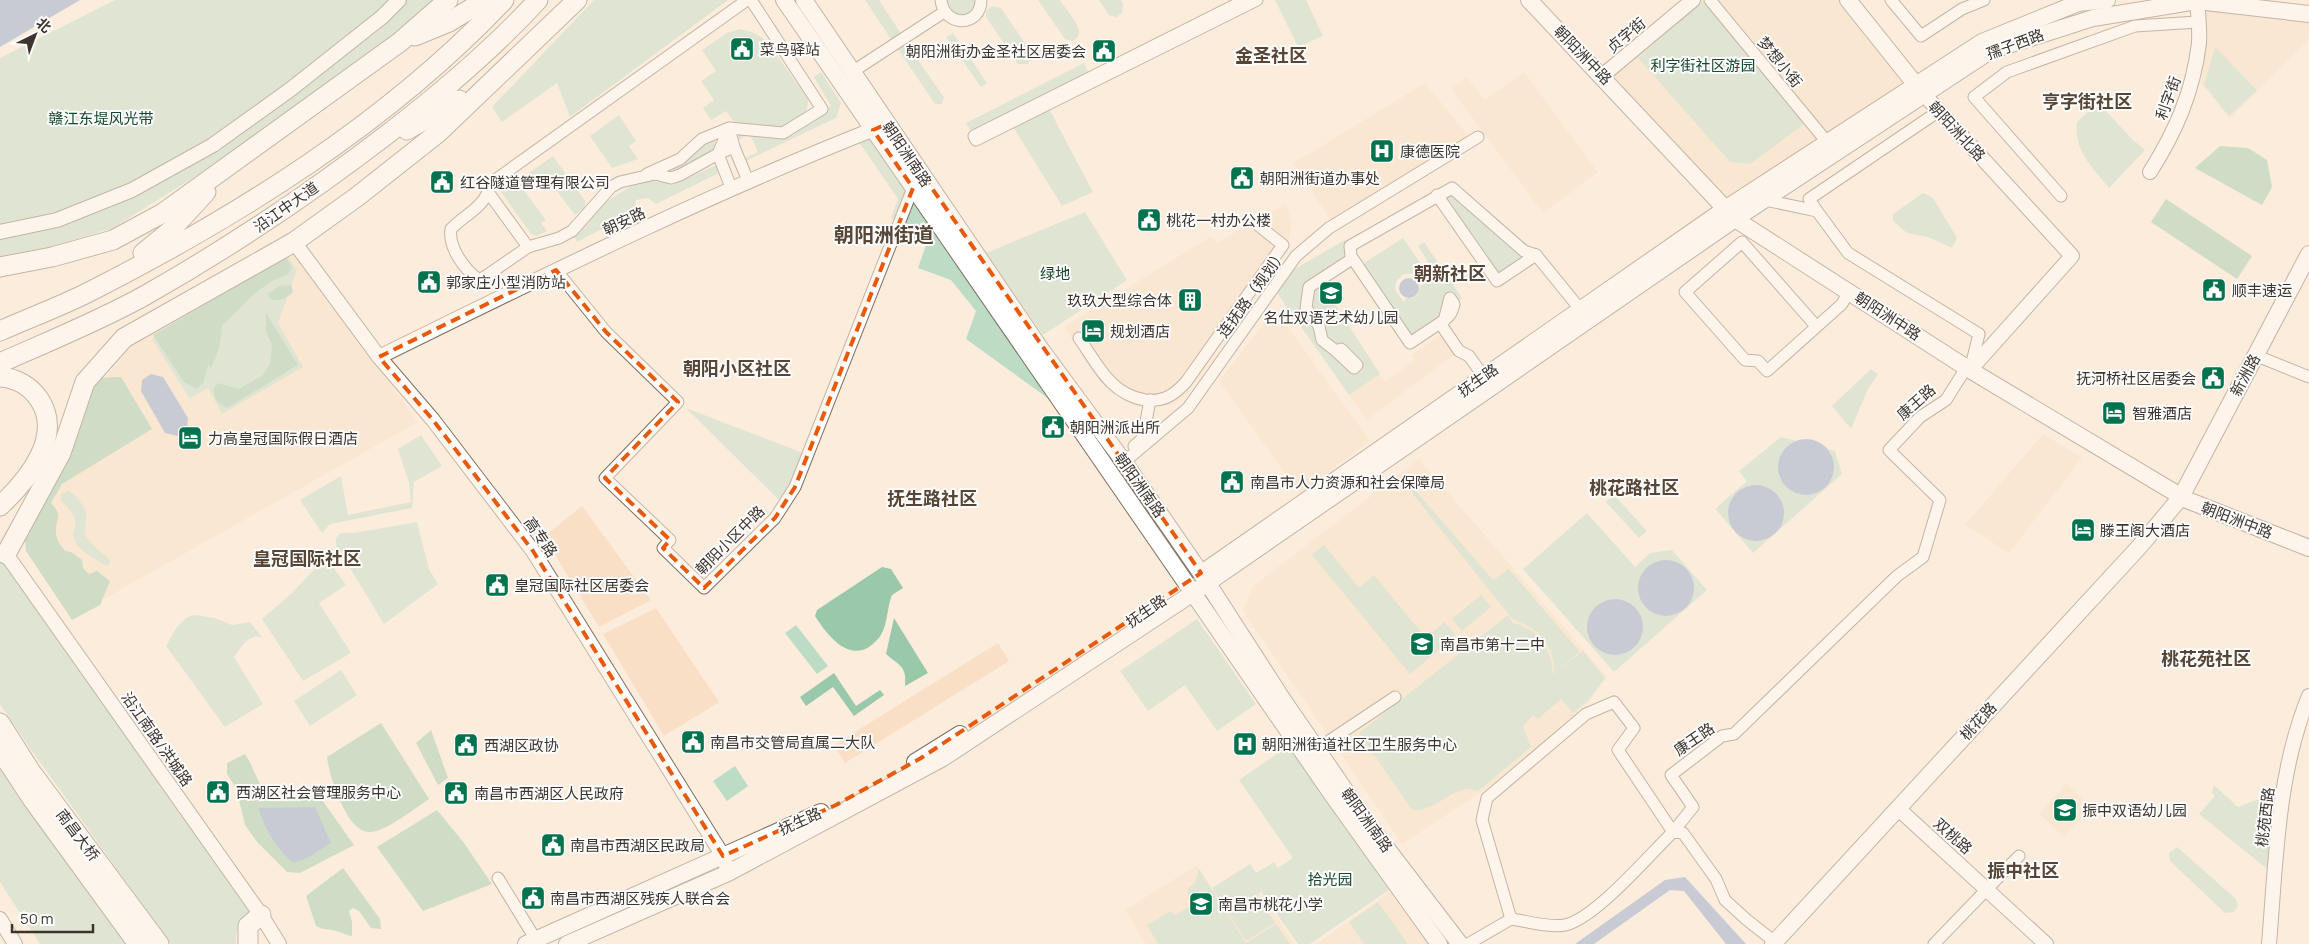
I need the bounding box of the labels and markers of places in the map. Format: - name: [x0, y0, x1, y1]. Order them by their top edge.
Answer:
- public building icon: 菜鸟驿站: [729, 36, 755, 62]
- public building icon: 朝阳洲街办金圣社区居委会: [1091, 38, 1117, 64]
- place label: 菜鸟驿站: [760, 39, 820, 60]
- place label: 朝阳洲街办金圣社区居委会: [906, 41, 1086, 62]
- hospital icon: 康德医院: [1369, 138, 1395, 164]
- place label: 康德医院: [1400, 141, 1460, 162]
- public building icon: 朝阳洲街道办事处: [1229, 165, 1255, 191]
- place label: 朝阳洲街道办事处: [1260, 168, 1380, 189]
- public building icon: 红谷隧道管理有限公司: [429, 169, 455, 195]
- place label: 红谷隧道管理有限公司: [460, 172, 610, 193]
- public building icon: 桃花一村办公楼: [1136, 207, 1162, 233]
- place label: 桃花一村办公楼: [1166, 210, 1271, 231]
- public building icon: 郭家庄小型消防站: [416, 269, 442, 295]
- place label: 郭家庄小型消防站: [446, 272, 566, 293]
- public building icon: 顺丰速运: [2201, 277, 2227, 303]
- school or university icon: 名仕双语艺术幼儿园: [1318, 280, 1344, 306]
- place label: 顺丰速运: [2232, 280, 2292, 301]
- building icon: 玖玖大型综合体: [1177, 287, 1203, 313]
- place label: 玖玖大型综合体: [1067, 290, 1172, 311]
- place label: 名仕双语艺术幼儿园: [1263, 307, 1399, 328]
- hotel icon: 规划酒店: [1080, 318, 1106, 344]
- place label: 规划酒店: [1110, 321, 1170, 342]
- public building icon: 抚河桥社区居委会: [2200, 365, 2226, 391]
- place label: 抚河桥社区居委会: [2076, 368, 2196, 389]
- hotel icon: 智雅酒店: [2101, 400, 2127, 426]
- place label: 智雅酒店: [2132, 403, 2192, 424]
- public building icon: 朝阳洲派出所: [1040, 414, 1066, 440]
- place label: 朝阳洲派出所: [1070, 417, 1160, 438]
- hotel icon: 力高皇冠国际假日酒店: [177, 425, 203, 451]
- place label: 力高皇冠国际假日酒店: [208, 428, 358, 449]
- public building icon: 南昌市人力资源和社会保障局: [1219, 469, 1245, 495]
- place label: 南昌市人力资源和社会保障局: [1250, 472, 1445, 493]
- hotel icon: 滕王阁大酒店: [2070, 517, 2096, 543]
- place label: 滕王阁大酒店: [2100, 520, 2190, 541]
- public building icon: 皇冠国际社区居委会: [484, 572, 510, 598]
- place label: 皇冠国际社区居委会: [514, 575, 649, 596]
- school or university icon: 南昌市第十二中: [1409, 631, 1435, 657]
- place label: 南昌市第十二中: [1440, 634, 1545, 655]
- public building icon: 南昌市交管局直属二大队: [680, 729, 706, 755]
- hospital icon: 朝阳洲街道社区卫生服务中心: [1232, 731, 1258, 757]
- public building icon: 西湖区政协: [453, 732, 479, 758]
- place label: 南昌市交管局直属二大队: [710, 732, 875, 753]
- place label: 朝阳洲街道社区卫生服务中心: [1262, 734, 1457, 755]
- place label: 西湖区政协: [484, 735, 559, 756]
- public building icon: 西湖区社会管理服务中心: [205, 779, 231, 805]
- public building icon: 南昌市西湖区人民政府: [443, 780, 469, 806]
- place label: 西湖区社会管理服务中心: [236, 782, 401, 803]
- place label: 南昌市西湖区人民政府: [474, 783, 624, 804]
- school or university icon: 振中双语幼儿园: [2052, 797, 2078, 823]
- place label: 振中双语幼儿园: [2082, 800, 2187, 821]
- public building icon: 南昌市西湖区民政局: [540, 832, 566, 858]
- place label: 南昌市西湖区民政局: [570, 835, 705, 856]
- public building icon: 南昌市西湖区残疾人联合会: [520, 885, 546, 911]
- place label: 南昌市西湖区残疾人联合会: [550, 888, 730, 909]
- school or university icon: 南昌市桃花小学: [1188, 891, 1214, 917]
- place label: 南昌市桃花小学: [1218, 894, 1323, 915]

